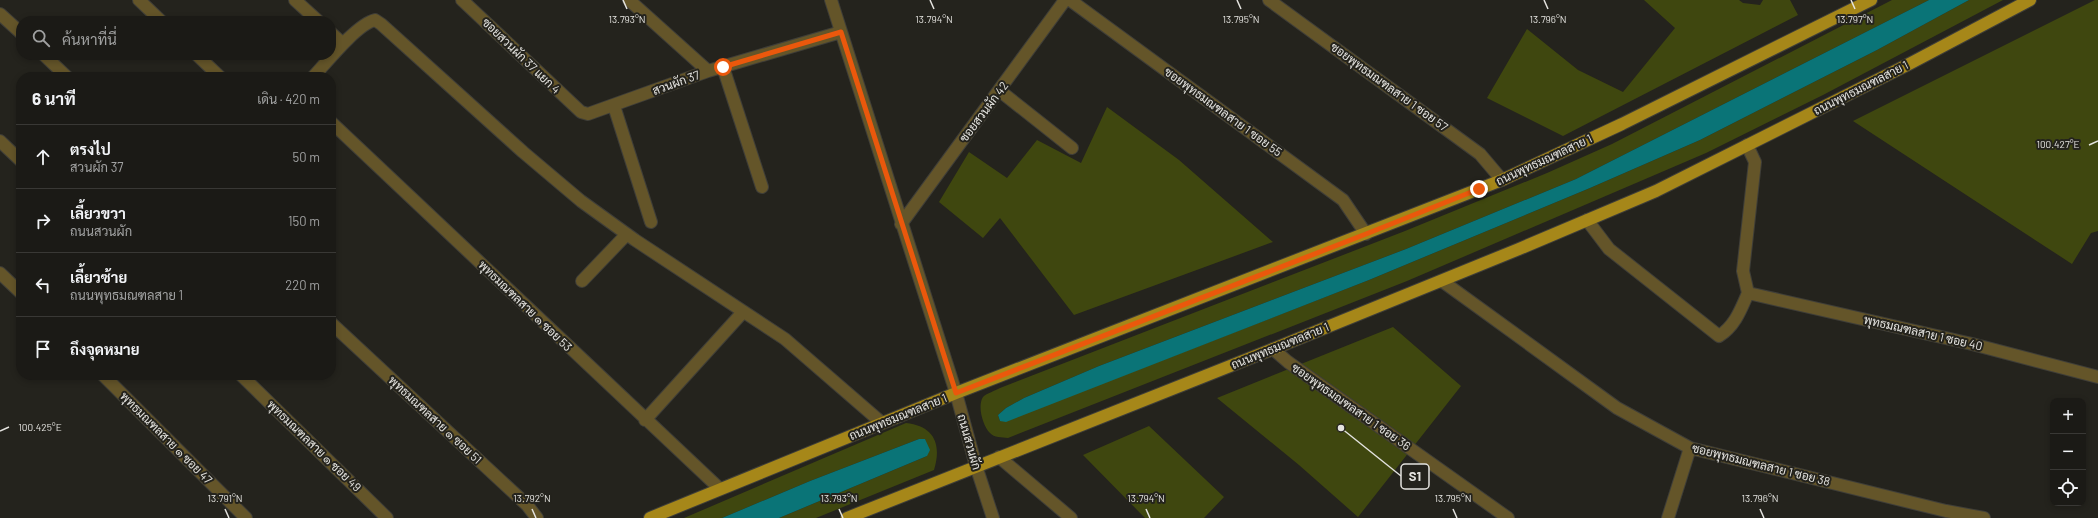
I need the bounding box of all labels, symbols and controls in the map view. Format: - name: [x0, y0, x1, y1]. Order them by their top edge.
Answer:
- text: 13.793°N: [608, 13, 646, 25]
- text: 13.794°N: [915, 13, 953, 25]
- text: 13.795°N: [1222, 13, 1260, 25]
- text: 13.796°N: [1529, 13, 1567, 25]
- text: 13.797°N: [1837, 13, 1873, 25]
- street label: ซอยสวนผัก 37 แยก 4: [480, 15, 564, 96]
- search box: [16, 16, 336, 60]
- icon: search: [30, 27, 52, 49]
- text: ค้นหาที่นี่: [62, 30, 117, 48]
- street label: ซอยพุทธมณฑลสาย 1 ซอย 57: [1327, 39, 1451, 136]
- street label: ถนนพุทธมณฑลสาย 1: [1811, 57, 1912, 120]
- route start: [714, 58, 732, 76]
- street label: ซอยพุทธมณฑลสาย 1 ซอย 55: [1160, 64, 1285, 161]
- street label: สวนผัก 37: [650, 67, 702, 97]
- street label: ซอยสวนผัก 42: [956, 78, 1010, 144]
- text: 6 นาที: [32, 88, 76, 108]
- text: เดิน · 420 m: [257, 91, 320, 107]
- street label: ถนนพุทธมณฑลสาย 1: [1493, 131, 1595, 190]
- text: 100.427°E: [2036, 138, 2080, 150]
- text: ตรงไป: [70, 140, 111, 158]
- icon: ahead: [32, 146, 54, 168]
- text: 50 m: [293, 149, 320, 165]
- text: สวนผัก 37: [70, 159, 124, 175]
- route end: [1470, 180, 1488, 198]
- text: เลี้ยวขวา: [70, 204, 126, 222]
- icon: right: [32, 210, 54, 232]
- text: 150 m: [288, 213, 320, 229]
- text: ถนนสวนผัก: [70, 223, 132, 239]
- street label: พุทธมณฑลสาย ๑ ซอย 53: [474, 257, 575, 356]
- text: เลี้ยวซ้าย: [70, 268, 127, 286]
- icon: left: [32, 274, 54, 296]
- text: 220 m: [285, 277, 320, 293]
- text: ถนนพุทธมณฑลสาย 1: [70, 287, 183, 303]
- street label: พุทธมณฑลสาย 1 ซอย 40: [1862, 312, 1984, 355]
- street label: ถนนพุทธมณฑลสาย 1: [1229, 319, 1332, 374]
- icon: arrive: [32, 338, 54, 360]
- text: ถึงจุดหมาย: [70, 340, 140, 358]
- street label: ซอยพุทธมณฑลสาย 1 ซอย 36: [1288, 360, 1414, 455]
- street label: พุทธมณฑลสาย ๑ ซอย 51: [384, 373, 485, 468]
- street label: พุทธมณฑลสาย ๑ ซอย 47: [116, 388, 216, 488]
- street label: ถนนพุทธมณฑลสาย 1: [847, 390, 950, 445]
- street label: พุทธมณฑลสาย ๑ ซอย 49: [263, 397, 364, 496]
- map controls: [2050, 398, 2086, 506]
- button: +: [2050, 398, 2086, 434]
- street label: ถนนสวนผัก: [955, 412, 985, 471]
- text: 100.425°E: [18, 421, 62, 433]
- button: −: [2050, 434, 2086, 470]
- street label: ซอยพุทธมณฑลสาย 1 ซอย 38: [1690, 440, 1832, 491]
- callout: S1: [1401, 464, 1429, 489]
- text: S1: [1409, 468, 1421, 484]
- button: locate: [2050, 470, 2086, 506]
- text: 13.791°N: [207, 492, 243, 504]
- text: 13.792°N: [513, 492, 551, 504]
- text: 13.793°N: [820, 492, 858, 504]
- text: 13.794°N: [1127, 492, 1165, 504]
- text: 13.795°N: [1434, 492, 1472, 504]
- text: 13.796°N: [1741, 492, 1779, 504]

